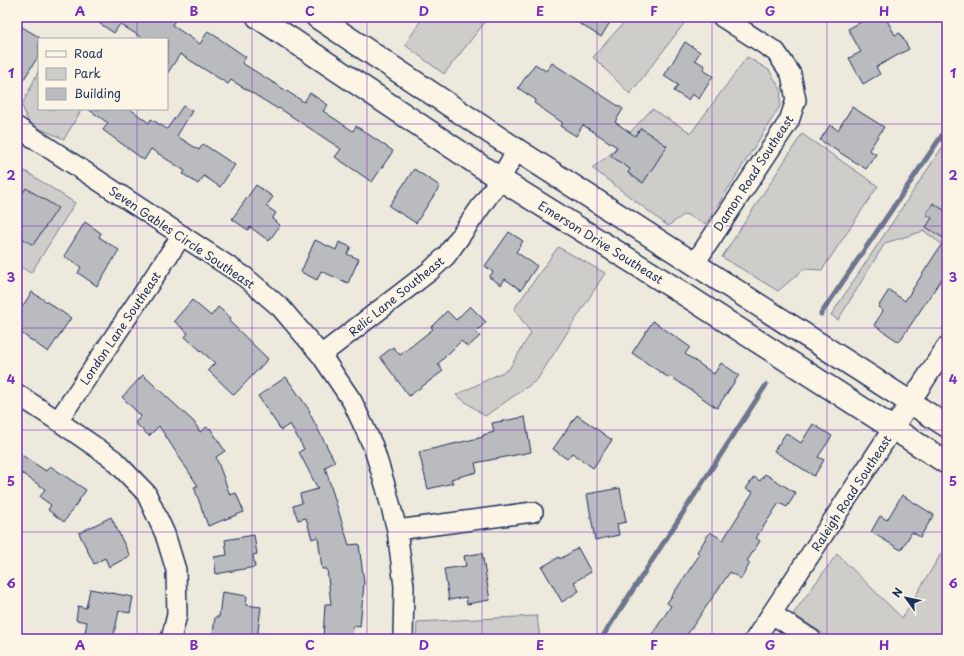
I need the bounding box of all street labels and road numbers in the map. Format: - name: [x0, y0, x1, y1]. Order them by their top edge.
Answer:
- street label: Damon Road Southeast: [709, 111, 797, 235]
- street label: Seven Gables Circle Southeast: [105, 181, 259, 293]
- street label: Emerson Drive Southeast: [535, 196, 667, 288]
- street label: Relic Lane Southeast: [344, 252, 448, 340]
- street label: London Lane Southeast: [75, 268, 165, 388]
- street label: Raleigh Road Southeast: [807, 431, 896, 555]

